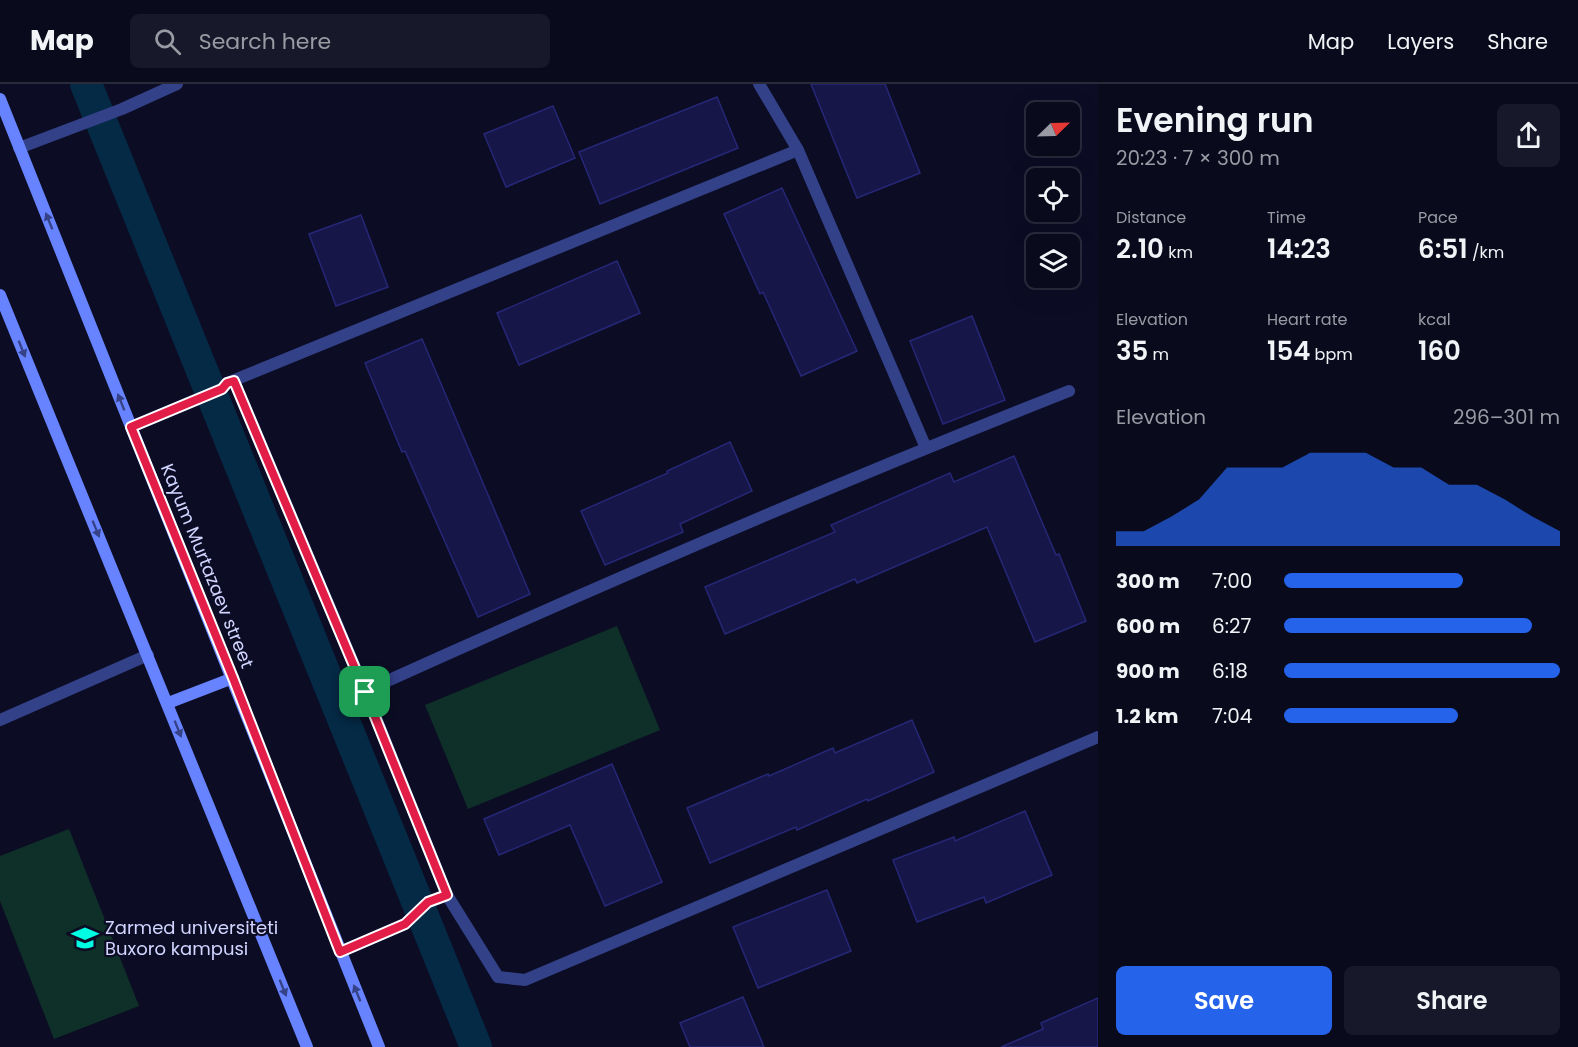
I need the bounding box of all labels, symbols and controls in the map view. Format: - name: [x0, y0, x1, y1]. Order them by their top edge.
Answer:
- search box: [130, 14, 550, 68]
- text: Map: [30, 21, 94, 60]
- icon: search: [151, 25, 184, 58]
- text: Search here: [199, 26, 331, 57]
- text: Map: [1308, 27, 1354, 56]
- text: Layers: [1387, 27, 1454, 56]
- text: Share: [1487, 27, 1548, 56]
- text: Evening run: [1116, 97, 1314, 144]
- north arrow: [1026, 102, 1080, 156]
- map controls: [1026, 102, 1080, 288]
- button: share: [1497, 104, 1560, 167]
- text: 20:23 · 7 × 300 m: [1116, 144, 1280, 172]
- button: locate: [1026, 168, 1080, 222]
- text: Distance: [1116, 206, 1186, 229]
- text: Time: [1267, 206, 1306, 229]
- text: Pace: [1418, 206, 1458, 229]
- one-way arrow: [43, 212, 53, 230]
- text: 2.10: [1116, 231, 1164, 267]
- text: 14:23: [1267, 231, 1331, 267]
- text: 6:51: [1418, 231, 1468, 267]
- button: layers: [1026, 234, 1080, 288]
- text: km: [1164, 241, 1193, 264]
- text: /km: [1468, 241, 1504, 264]
- text: Elevation: [1116, 308, 1188, 331]
- text: Heart rate: [1267, 308, 1347, 331]
- text: kcal: [1418, 308, 1451, 331]
- text: 35: [1116, 333, 1148, 369]
- text: 154: [1267, 333, 1310, 369]
- text: 160: [1418, 333, 1461, 369]
- one-way arrow: [18, 340, 27, 358]
- text: m: [1148, 343, 1169, 366]
- text: bpm: [1310, 343, 1353, 366]
- one-way arrow: [116, 393, 125, 411]
- text: Elevation: [1116, 403, 1206, 431]
- text: 296–301 m: [1453, 403, 1560, 431]
- street label: Kayum Murtazaev street: [155, 460, 260, 672]
- one-way arrow: [91, 521, 101, 539]
- text: 300 m: [1116, 567, 1180, 595]
- text: 7:00: [1212, 567, 1252, 595]
- text: 600 m: [1116, 612, 1180, 640]
- text: 6:27: [1212, 612, 1251, 640]
- text: 900 m: [1116, 657, 1180, 685]
- text: 6:18: [1212, 657, 1248, 685]
- pin: [339, 666, 390, 717]
- icon: arrive: [348, 675, 381, 708]
- text: 1.2 km: [1116, 702, 1178, 730]
- text: 7:04: [1212, 702, 1252, 730]
- one-way arrow: [174, 720, 184, 738]
- place label: Zarmed universiteti Buxoro kampusi: [105, 915, 278, 961]
- school or university icon: Zarmed universiteti Buxoro kampusi: [70, 923, 100, 953]
- button: Save: [1116, 966, 1332, 1035]
- button: Share: [1344, 966, 1560, 1035]
- one-way arrow: [278, 979, 288, 997]
- one-way arrow: [352, 984, 361, 1002]

